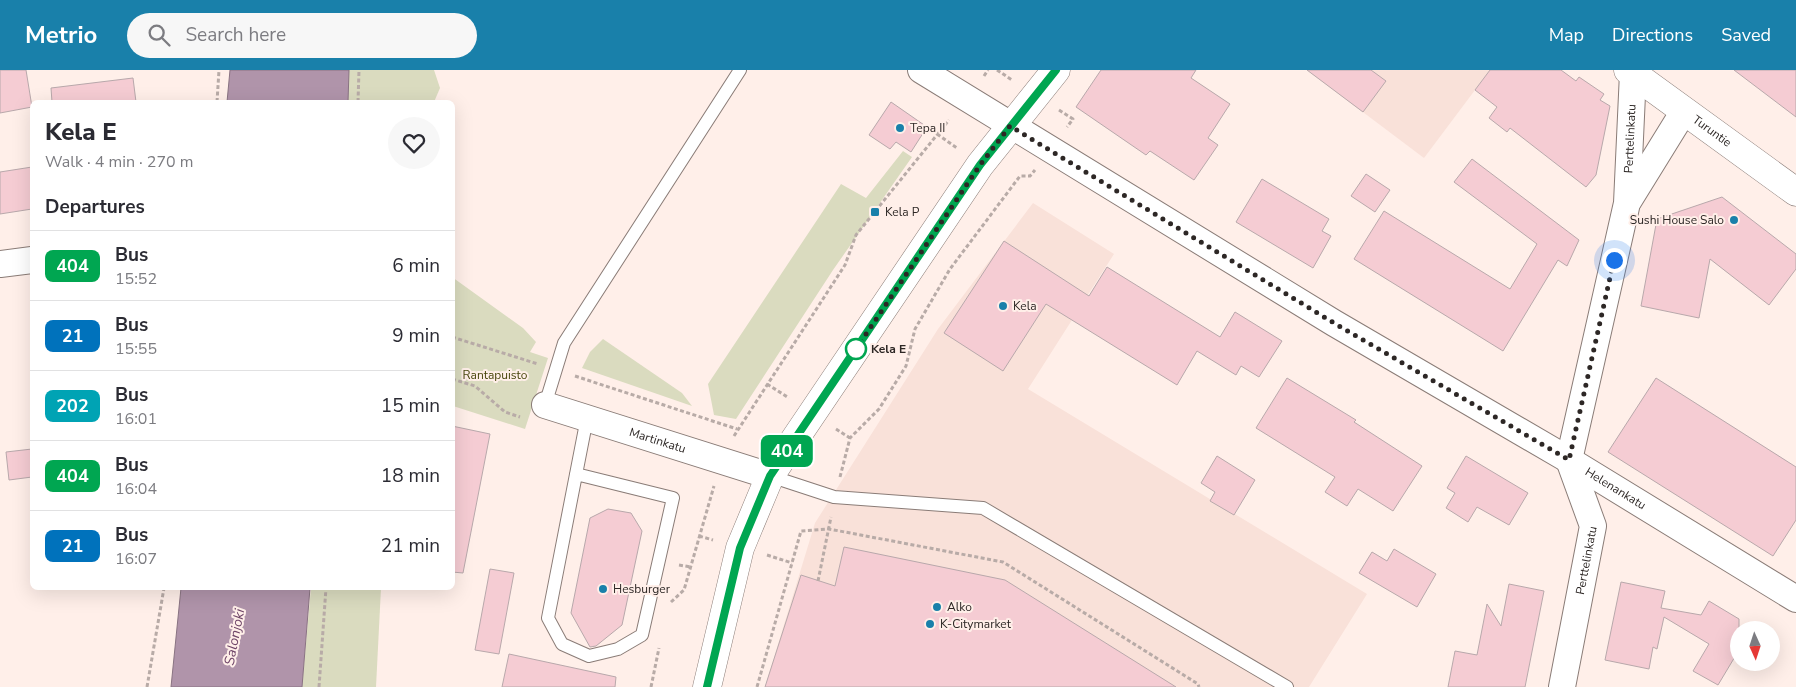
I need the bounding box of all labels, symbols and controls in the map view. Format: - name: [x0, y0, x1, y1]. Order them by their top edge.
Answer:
- search box: [127, 13, 477, 58]
- text: Metrio: [25, 19, 97, 51]
- icon: search: [145, 21, 173, 49]
- text: Search here: [185, 22, 286, 48]
- text: Map: [1549, 23, 1584, 47]
- text: Directions: [1612, 23, 1693, 47]
- text: Saved: [1721, 23, 1771, 47]
- street label: Perttelinkatu: [1620, 104, 1640, 174]
- street label: Turuntie: [1690, 112, 1735, 151]
- text: Kela E: [45, 116, 117, 148]
- button: heart: [388, 117, 440, 169]
- place label: Tepa II: [910, 120, 945, 136]
- marker: Tepa II: [894, 122, 906, 134]
- text: Walk · 4 min · 270 m: [45, 151, 193, 173]
- text: Departures: [45, 194, 145, 220]
- place label: Kela P: [885, 204, 920, 220]
- marker: Kela P: [869, 206, 881, 218]
- place label: Sushi House Salo: [1630, 212, 1724, 228]
- marker: Sushi House Salo: [1728, 214, 1740, 226]
- text: Bus: [115, 242, 148, 268]
- your location: [1602, 248, 1627, 273]
- text: 6 min: [392, 253, 440, 279]
- text: 404: [56, 254, 89, 278]
- text: 15:52: [115, 268, 157, 290]
- place label: Kela: [1013, 298, 1037, 314]
- marker: Kela: [997, 300, 1009, 312]
- text: Bus: [115, 312, 148, 338]
- text: 9 min: [392, 323, 440, 349]
- text: 21: [62, 324, 83, 348]
- text: 15:55: [115, 338, 157, 360]
- marker: Kela E: [845, 338, 867, 360]
- place label: Kela E: [871, 341, 906, 357]
- park label: Rantapuisto: [463, 367, 528, 383]
- text: Bus: [115, 382, 148, 408]
- text: 15 min: [381, 393, 440, 419]
- text: 202: [56, 394, 89, 418]
- text: 16:01: [115, 408, 157, 430]
- street label: Martinkatu: [627, 424, 688, 457]
- line badge: 404: [758, 435, 816, 467]
- text: 404: [771, 439, 803, 463]
- text: Bus: [115, 452, 148, 478]
- text: 18 min: [381, 463, 440, 489]
- text: 404: [56, 464, 89, 488]
- street label: Helenankatu: [1582, 464, 1649, 513]
- text: 16:04: [115, 478, 157, 500]
- text: Bus: [115, 522, 148, 548]
- street label: Perttelinkatu: [1572, 525, 1601, 596]
- text: 21 min: [381, 533, 440, 559]
- text: 21: [62, 534, 83, 558]
- text: 16:07: [115, 548, 157, 570]
- place label: Hesburger: [613, 581, 671, 597]
- marker: Hesburger: [597, 583, 609, 595]
- place label: Alko: [947, 599, 972, 615]
- marker: Alko: [931, 601, 943, 613]
- water label: Salonjoki: [220, 606, 249, 667]
- place label: K-Citymarket: [940, 616, 1012, 632]
- marker: K-Citymarket: [924, 618, 936, 630]
- north arrow: [1730, 621, 1780, 671]
- map controls: [1730, 621, 1780, 671]

